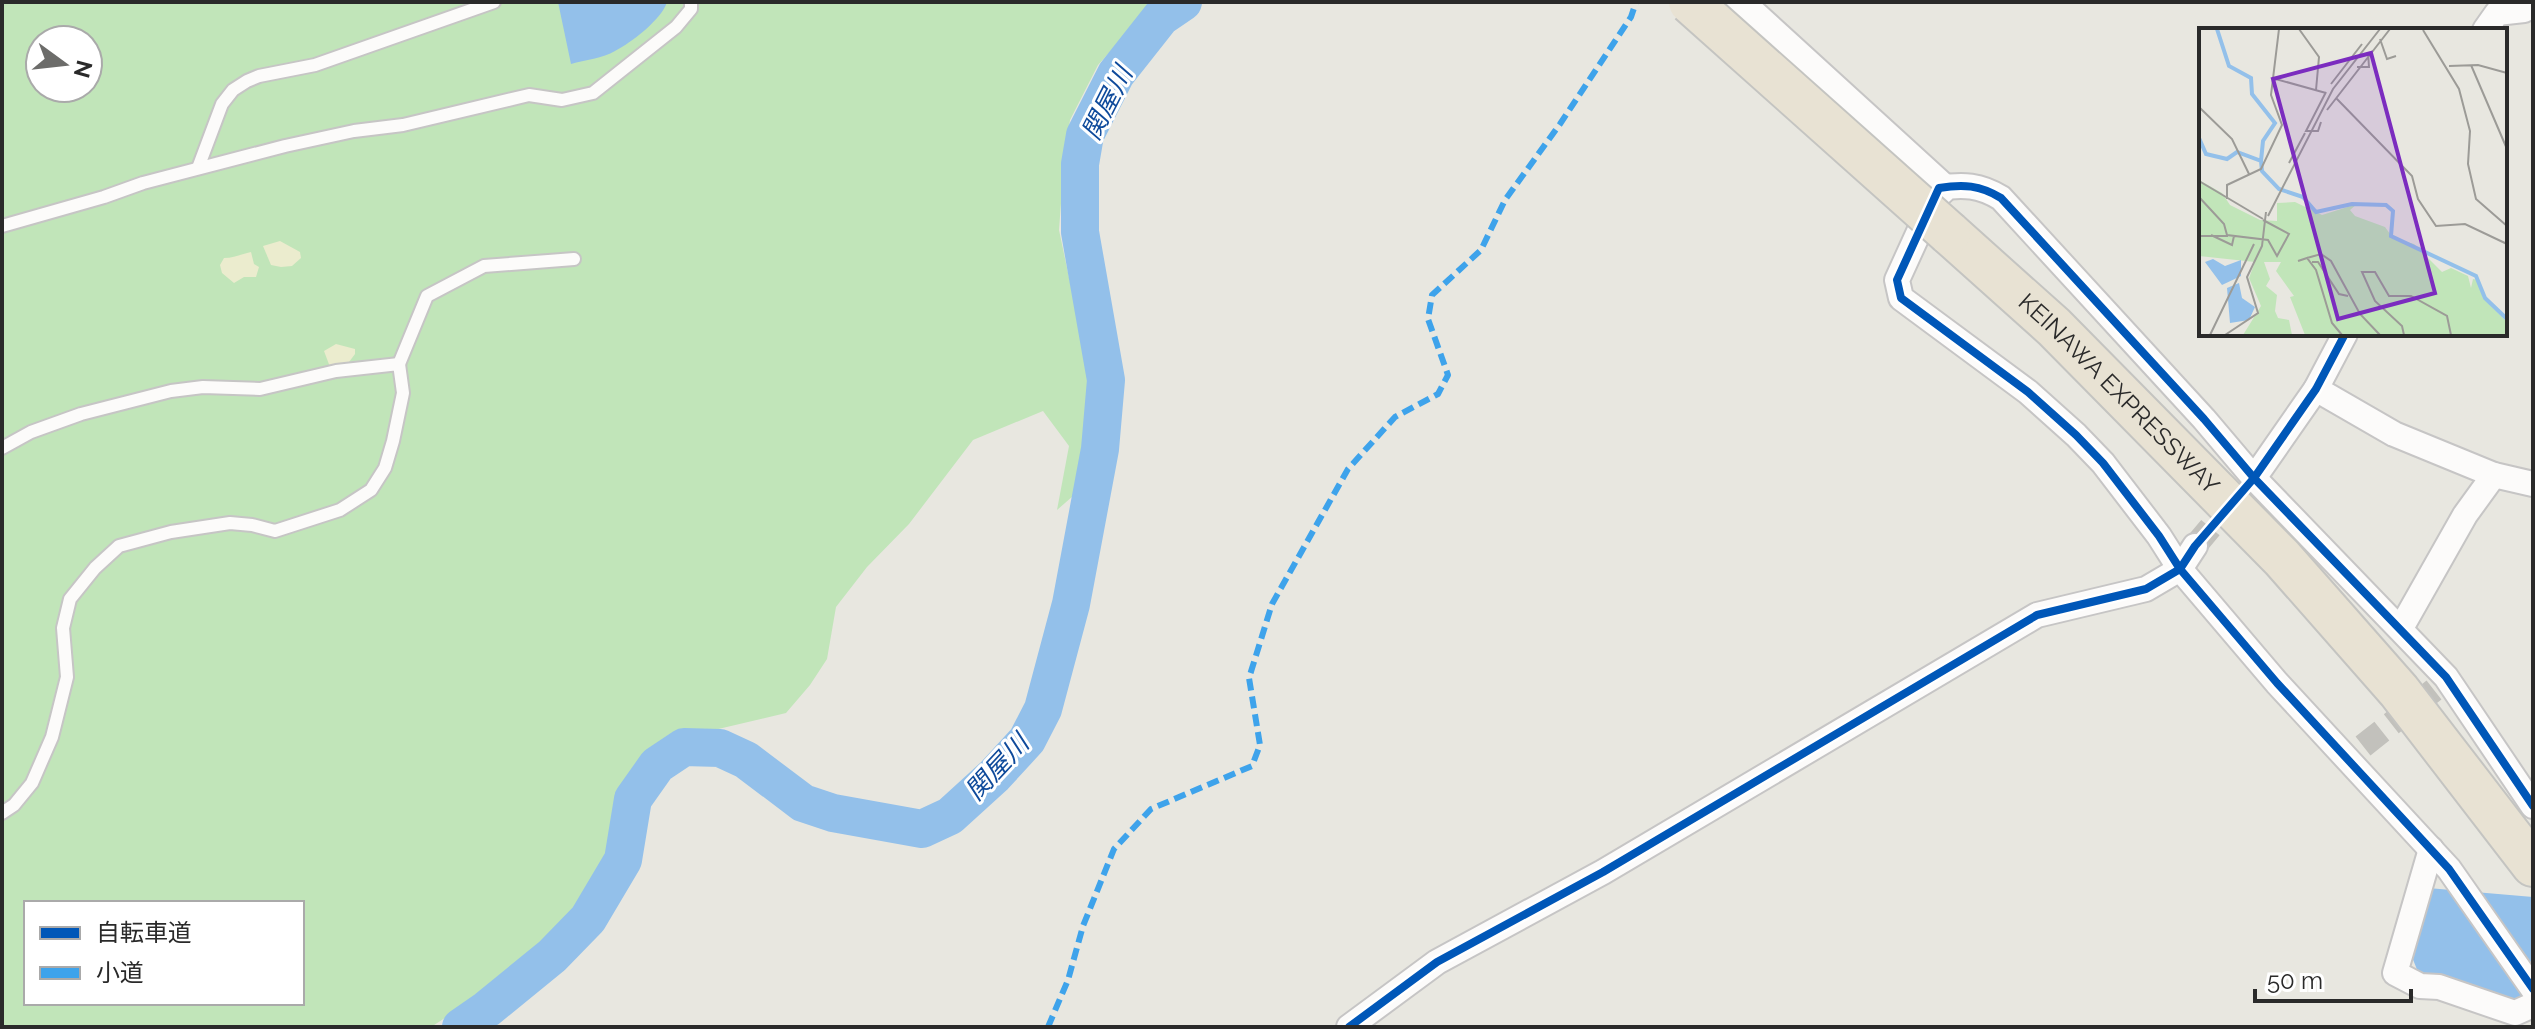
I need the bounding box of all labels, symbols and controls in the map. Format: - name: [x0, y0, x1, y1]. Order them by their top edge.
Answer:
- north arrow: [24, 24, 104, 104]
- inset map: [2199, 28, 2507, 336]
- text: N: [69, 58, 98, 81]
- water label: 関屋川: [1076, 59, 1139, 145]
- street label: KEINAWA EXPRESSWAY: [2013, 287, 2226, 500]
- water label: 関屋川: [959, 726, 1037, 806]
- legend: [24, 901, 304, 1005]
- text: 自転車道: [96, 918, 192, 947]
- scale bar: [2255, 953, 2411, 1003]
- text: 小道: [96, 958, 144, 987]
- text: 50 m: [2267, 966, 2323, 995]

